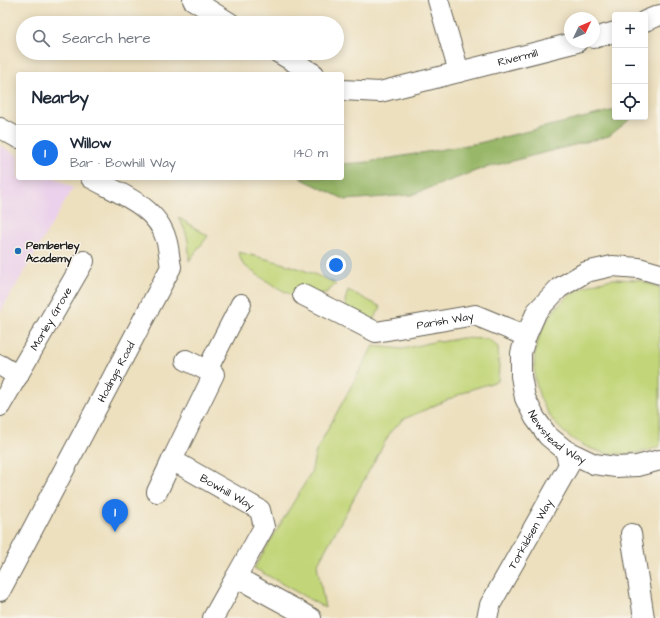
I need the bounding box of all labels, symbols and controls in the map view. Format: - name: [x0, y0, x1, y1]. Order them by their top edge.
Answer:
- north arrow: [564, 12, 600, 48]
- map controls: [612, 12, 648, 120]
- button: +: [612, 12, 648, 48]
- search box: [16, 16, 344, 60]
- icon: search: [30, 27, 52, 49]
- text: Search here: [62, 28, 151, 49]
- street label: Rivermill: [496, 45, 540, 69]
- button: −: [612, 48, 648, 84]
- button: locate: [612, 84, 648, 120]
- text: Nearby: [32, 86, 89, 110]
- text: Willow: [70, 133, 112, 154]
- text: 1: [44, 144, 46, 162]
- text: 140 m: [294, 144, 328, 162]
- text: Bar · Bowhill Way: [70, 154, 176, 172]
- place label: Pemberley Academy: [26, 238, 80, 268]
- marker: Pemberley Academy: [13, 246, 23, 256]
- your location: [326, 255, 346, 275]
- street label: Morley Grove: [26, 284, 75, 353]
- street label: Parish Way: [415, 308, 475, 332]
- street label: Hodings Road: [94, 338, 138, 405]
- street label: Newstead Way: [525, 407, 589, 468]
- street label: Bowhill Way: [198, 470, 257, 514]
- street label: Torkildsen Way: [504, 496, 557, 572]
- pin: 1: [102, 499, 128, 532]

